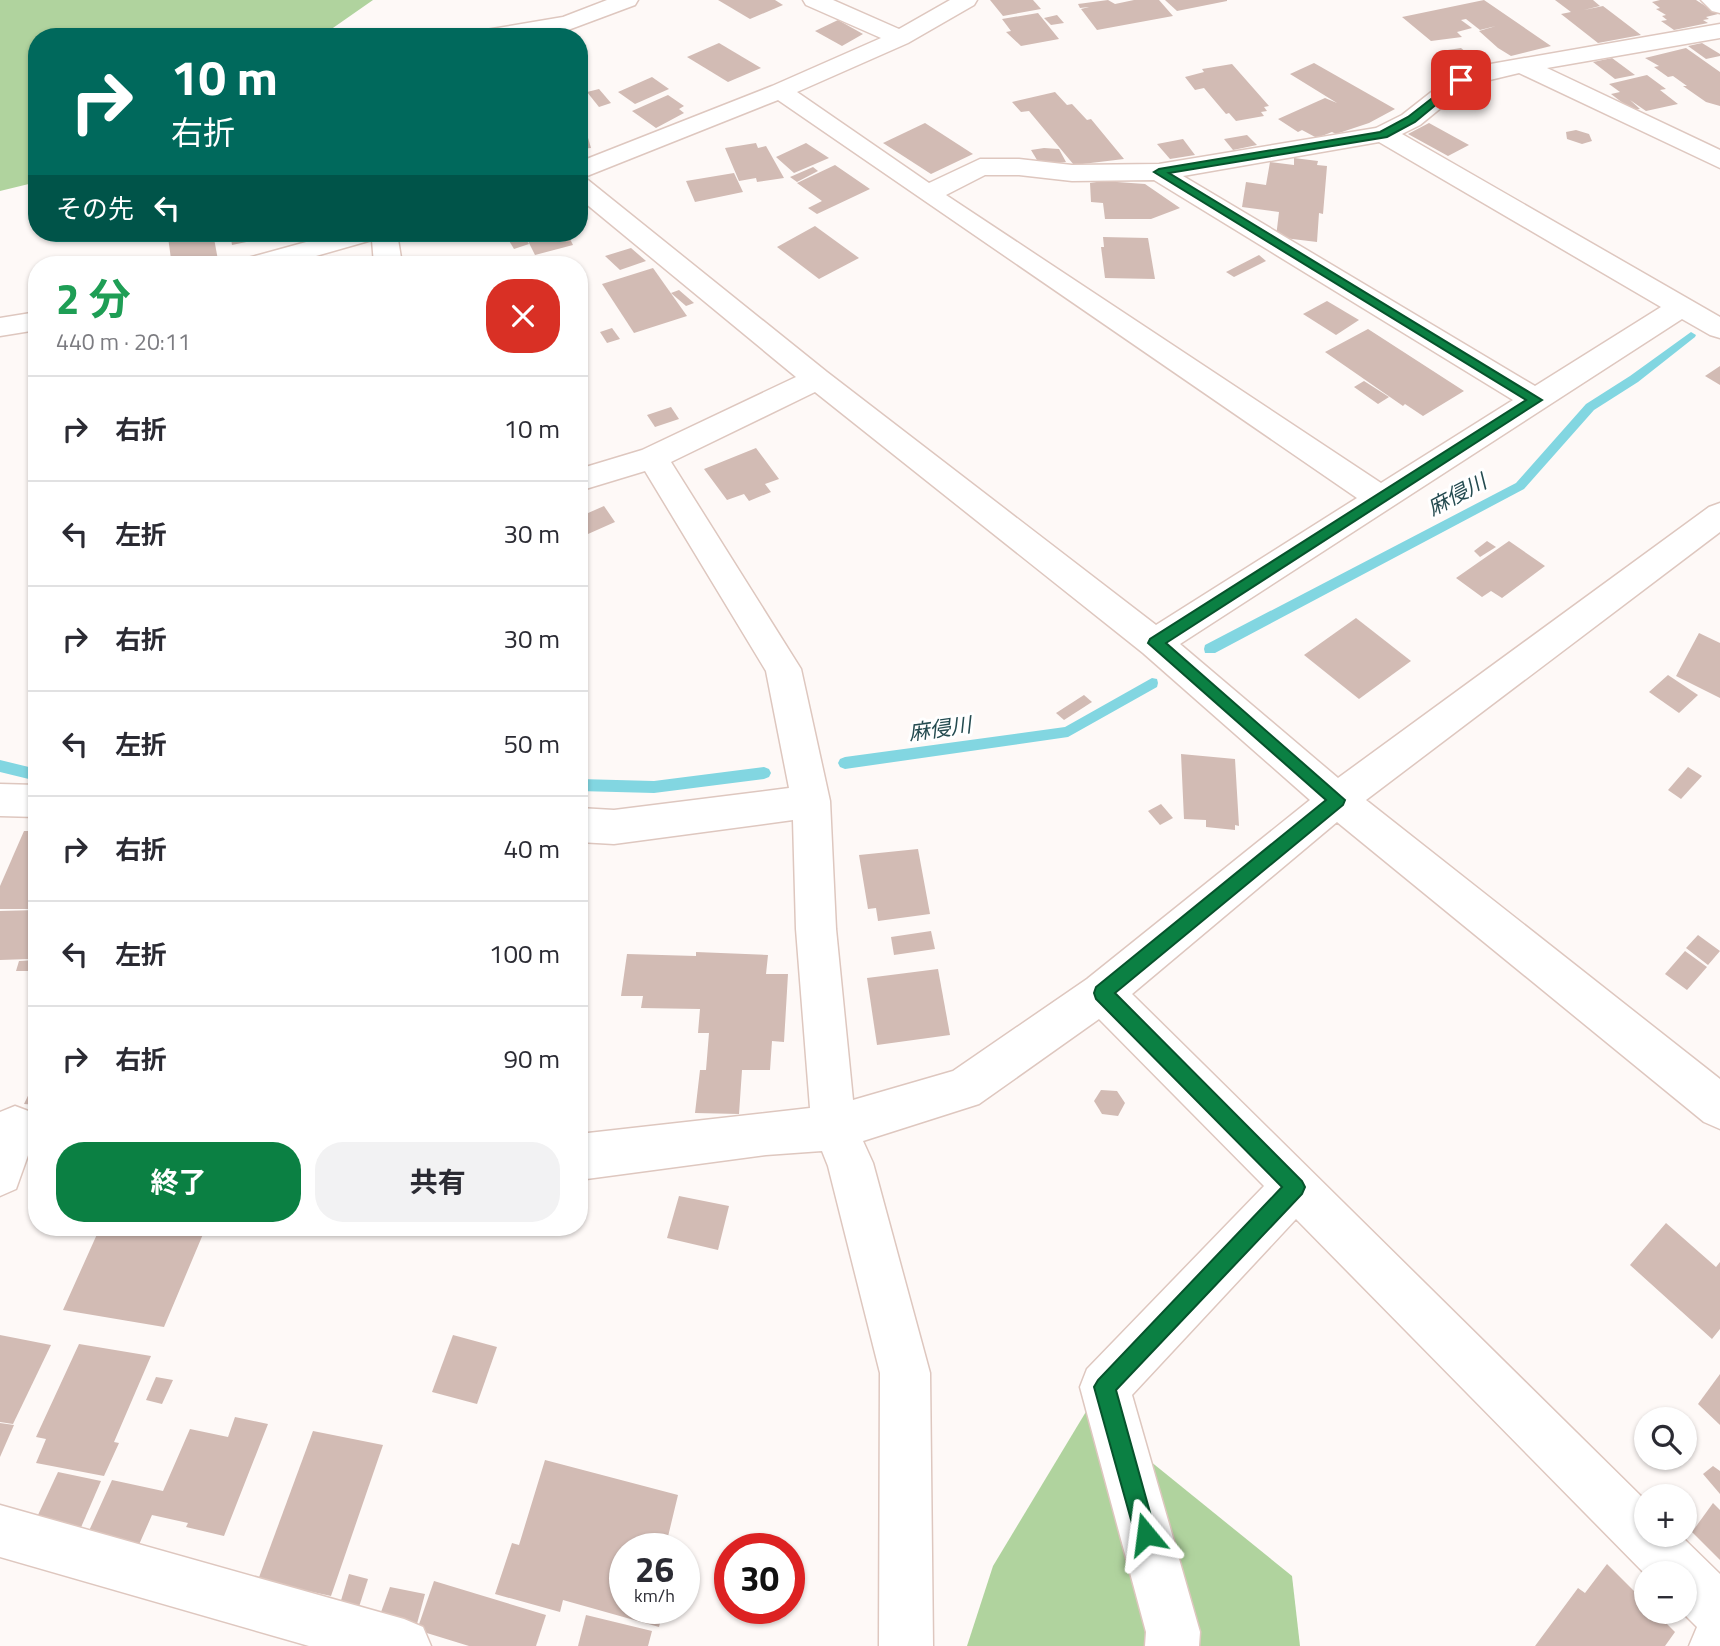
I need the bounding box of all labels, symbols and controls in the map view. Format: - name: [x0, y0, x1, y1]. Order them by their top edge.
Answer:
- text: 10 m: [171, 39, 278, 114]
- pin: [1431, 50, 1491, 110]
- icon: right: [56, 56, 147, 147]
- icon: arrive: [1442, 61, 1480, 99]
- text: 右折: [171, 108, 235, 156]
- text: その先: [56, 189, 134, 228]
- icon: left: [148, 189, 186, 227]
- text: 2 分: [56, 266, 131, 330]
- button: close: [486, 279, 560, 353]
- text: 440 m · 20:11: [56, 324, 191, 359]
- text: 10 m: [503, 409, 560, 448]
- icon: right: [56, 410, 94, 448]
- text: 右折: [115, 410, 167, 449]
- water label: 麻侵川: [1421, 464, 1494, 523]
- text: 30 m: [503, 514, 560, 553]
- icon: left: [56, 515, 94, 553]
- text: 左折: [115, 515, 167, 554]
- text: 30 m: [503, 619, 560, 658]
- icon: right: [56, 620, 94, 658]
- text: 右折: [115, 620, 167, 659]
- water label: 麻侵川: [906, 708, 975, 748]
- text: 50 m: [503, 724, 560, 763]
- icon: left: [56, 725, 94, 763]
- text: 左折: [115, 725, 167, 764]
- text: 40 m: [503, 829, 560, 868]
- icon: right: [56, 830, 94, 868]
- text: 右折: [115, 830, 167, 869]
- text: 100 m: [489, 934, 560, 973]
- icon: left: [56, 935, 94, 973]
- text: 左折: [115, 935, 167, 974]
- text: 90 m: [503, 1039, 560, 1078]
- icon: right: [56, 1040, 94, 1078]
- text: 右折: [115, 1040, 167, 1079]
- button: 終了: [56, 1142, 301, 1222]
- button: 共有: [315, 1142, 560, 1222]
- map controls: [1634, 1407, 1697, 1624]
- button: search: [1634, 1407, 1697, 1470]
- button: +: [1634, 1484, 1697, 1547]
- position arrow: [1109, 1497, 1183, 1571]
- speed limit sign: 30: [714, 1533, 805, 1624]
- text: 26: [635, 1542, 674, 1596]
- button: −: [1634, 1561, 1697, 1624]
- text: km/h: [634, 1582, 675, 1609]

